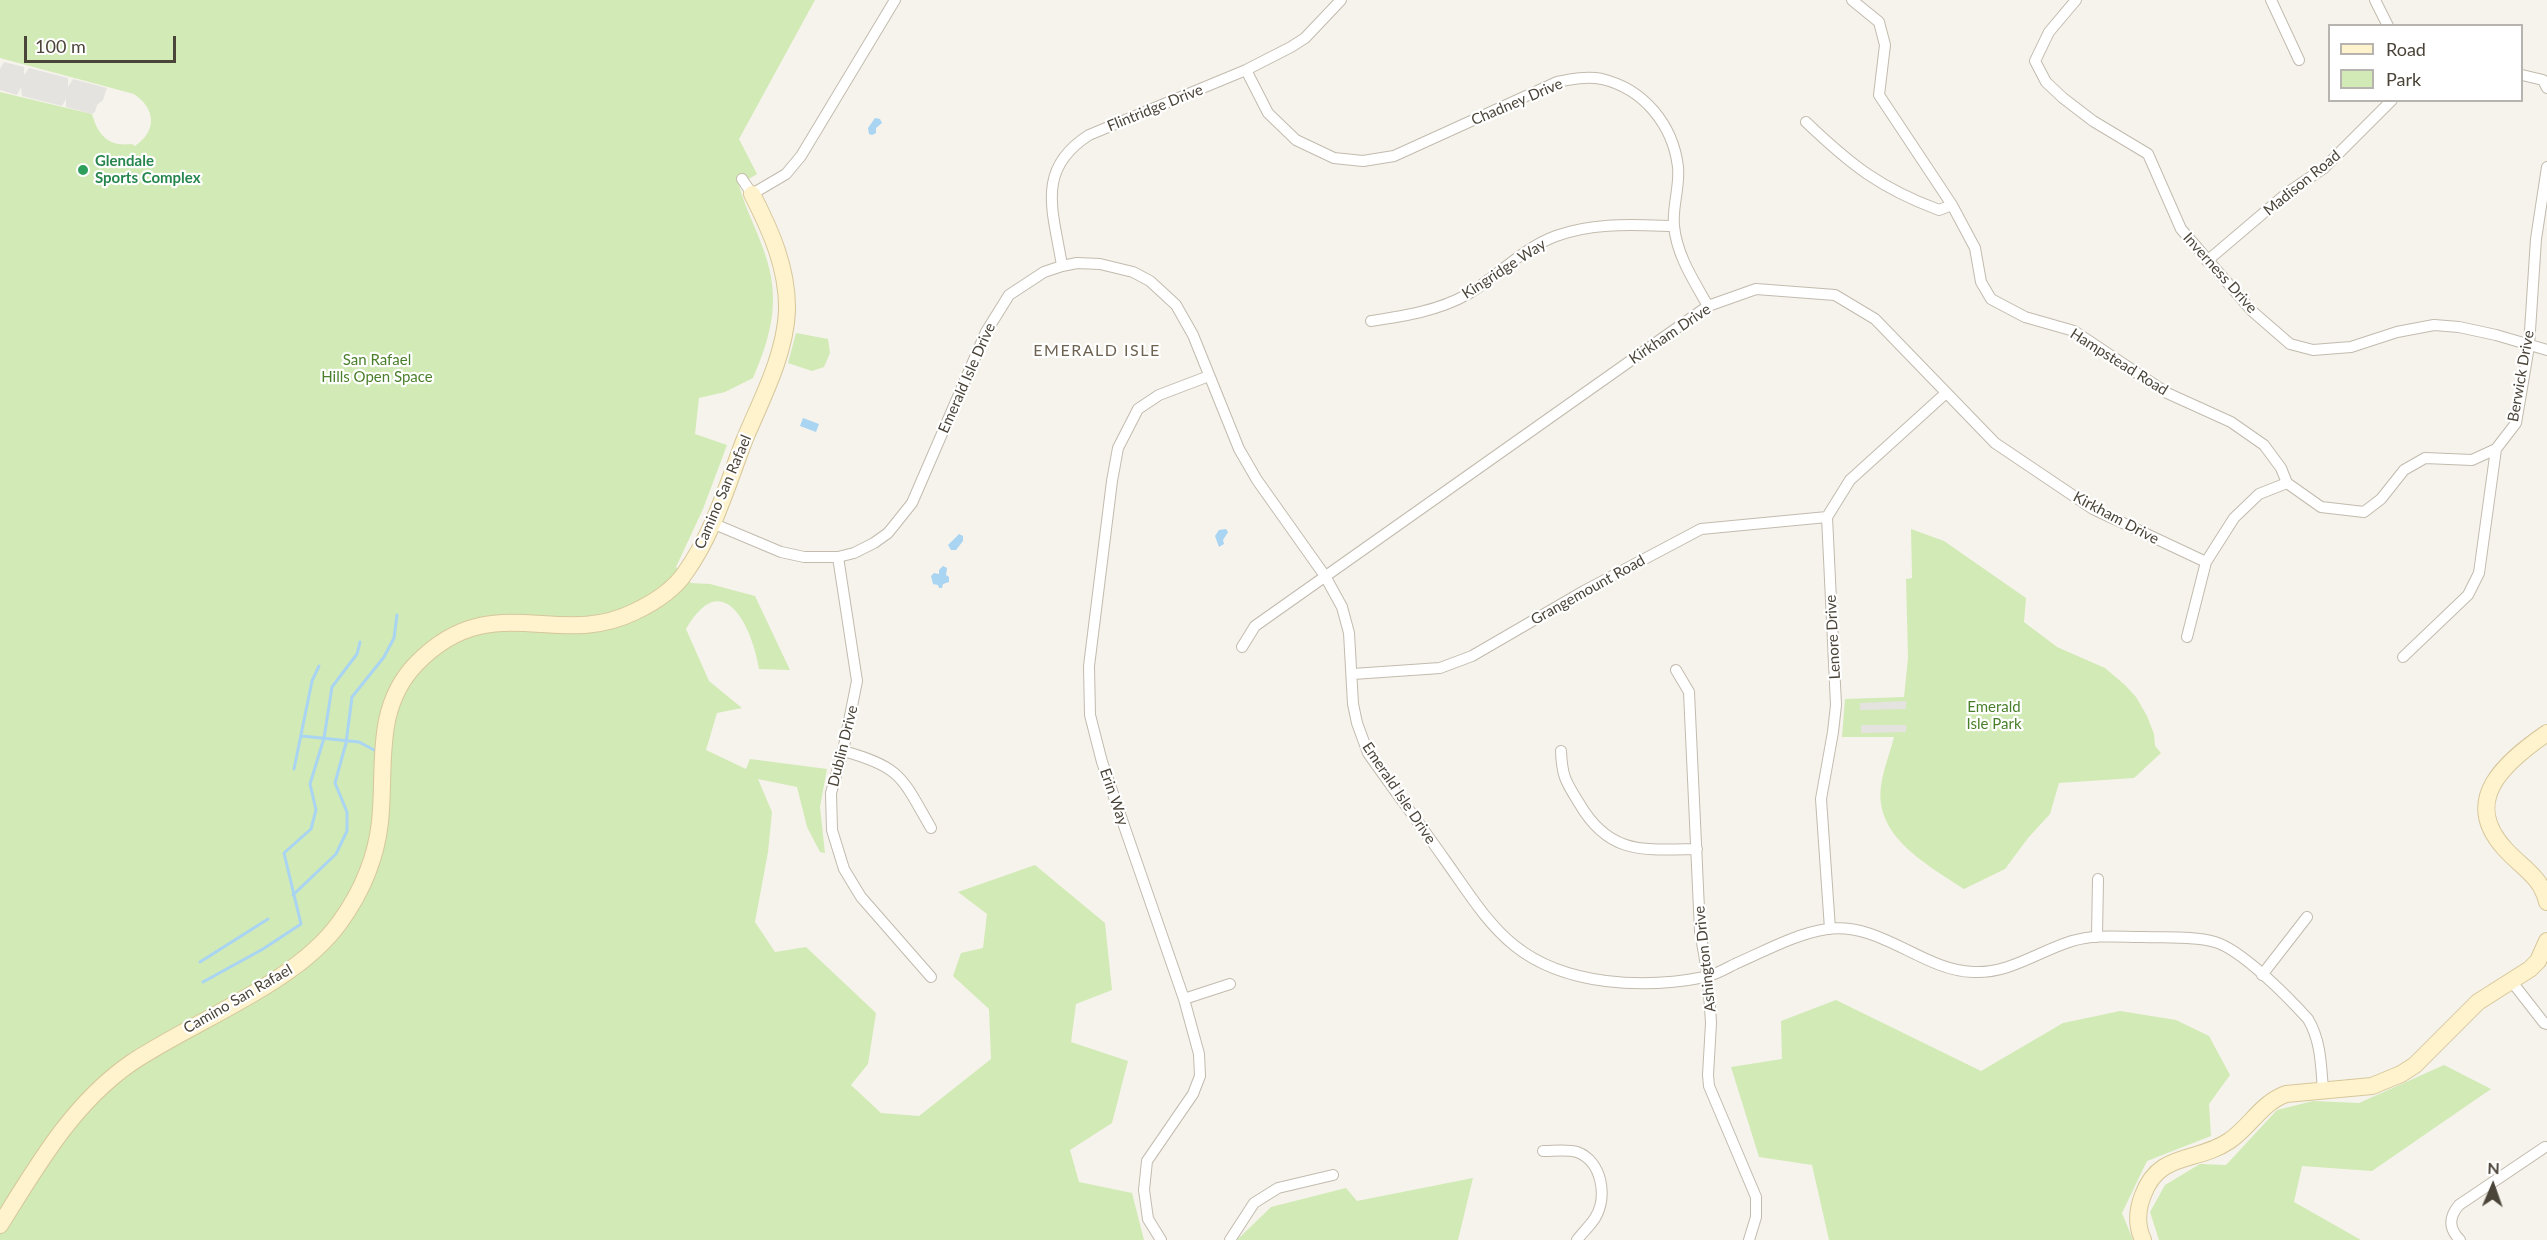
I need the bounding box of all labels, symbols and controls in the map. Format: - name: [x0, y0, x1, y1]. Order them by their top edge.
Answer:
- scale bar: [27, 24, 178, 62]
- legend: [2328, 24, 2523, 102]
- text: 100 m: [35, 35, 86, 57]
- text: Road: [2386, 38, 2426, 60]
- text: Park: [2386, 68, 2421, 90]
- street label: Chadney Drive: [1469, 75, 1565, 129]
- street label: Flintridge Drive: [1104, 81, 1206, 135]
- street label: Madison Road: [2260, 147, 2344, 219]
- place label: Glendale Sports Complex: [95, 152, 201, 187]
- marker: Glendale Sports Complex: [76, 163, 90, 177]
- street label: Inverness Drive: [2179, 229, 2261, 317]
- street label: Kingridge Way: [1459, 235, 1549, 303]
- street label: Kirkham Drive: [1626, 300, 1714, 368]
- street label: Emerald Isle Drive: [935, 320, 999, 436]
- street label: Hampstead Road: [2067, 325, 2171, 399]
- street label: Berwick Drive: [2504, 329, 2538, 423]
- district label: EMERALD ISLE: [1033, 341, 1161, 361]
- park label: San Rafael Hills Open Space: [321, 351, 433, 386]
- street label: Camino San Rafael: [691, 432, 755, 552]
- street label: Kirkham Drive: [2070, 488, 2162, 548]
- street label: Grangemount Road: [1528, 551, 1648, 629]
- street label: Lenore Drive: [1822, 594, 1844, 680]
- park label: Emerald Isle Park: [1966, 698, 2022, 733]
- street label: Dublin Drive: [824, 703, 862, 789]
- street label: Emerald Isle Drive: [1358, 739, 1440, 847]
- street label: Erin Way: [1096, 766, 1132, 828]
- street label: Ashington Drive: [1690, 905, 1720, 1013]
- street label: Camino San Rafael: [180, 961, 296, 1037]
- north arrow: [2463, 1156, 2523, 1216]
- text: N: [2487, 1158, 2500, 1177]

